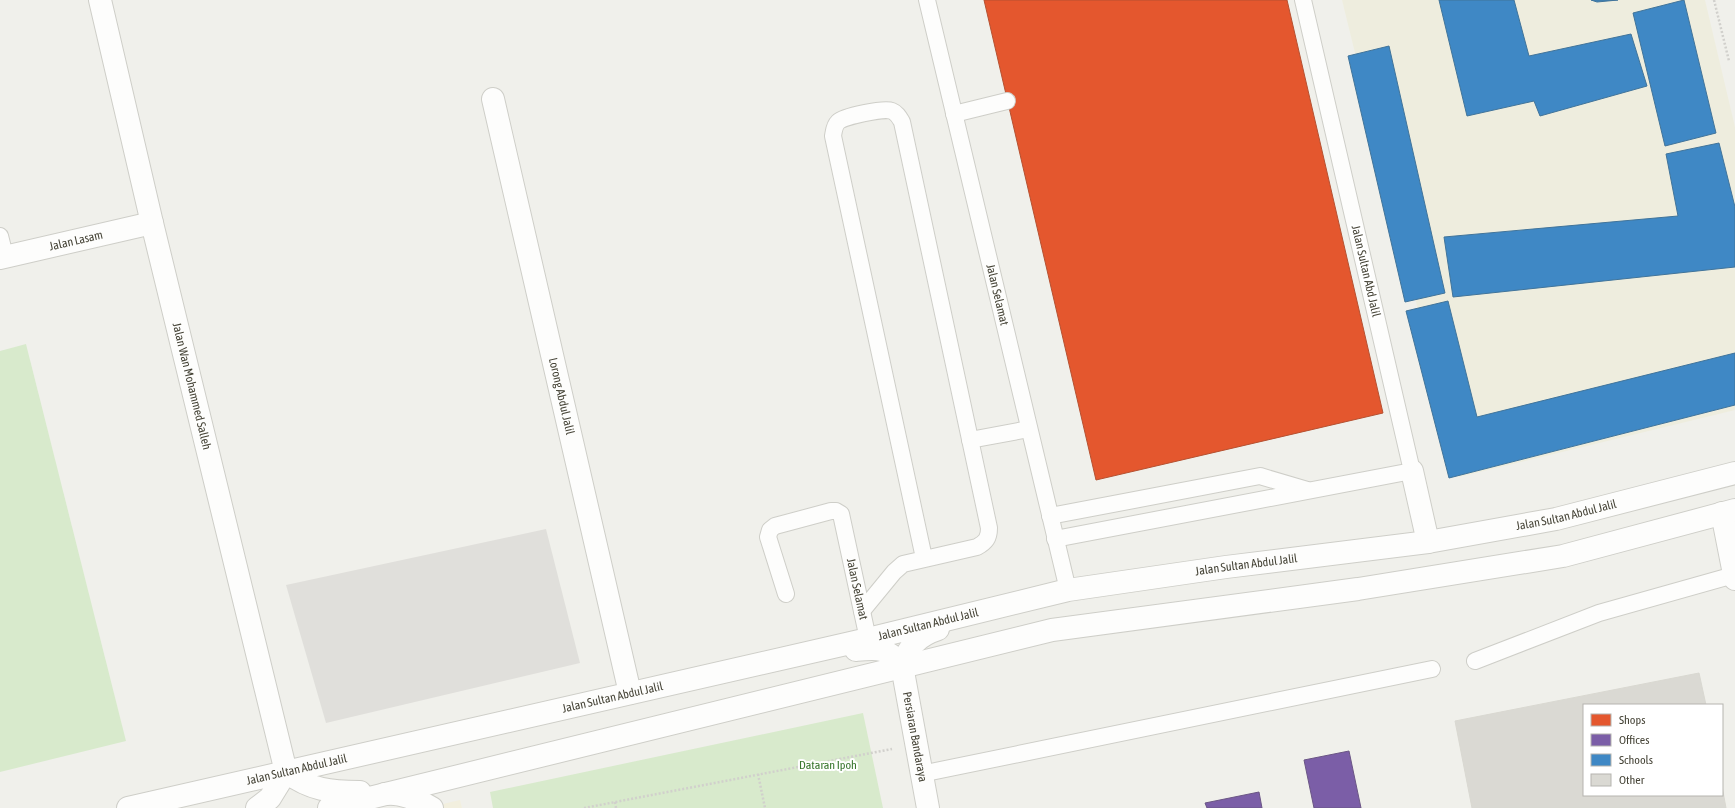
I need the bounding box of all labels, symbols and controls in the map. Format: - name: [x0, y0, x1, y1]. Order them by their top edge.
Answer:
- street label: Jalan Sultan Abd Jalil: [1349, 224, 1384, 319]
- street label: Jalan Lasam: [48, 228, 104, 253]
- street label: Jalan Selamat: [983, 263, 1012, 327]
- street label: Jalan Wan Mohammed Salleh: [170, 321, 214, 451]
- street label: Lorong Abdul Jalil: [546, 356, 577, 437]
- street label: Jalan Sultan Abdul Jalil: [1515, 497, 1619, 533]
- street label: Jalan Sultan Abdul Jalil: [1194, 551, 1299, 578]
- street label: Jalan Selamat: [844, 557, 871, 622]
- street label: Jalan Sultan Abdul Jalil: [877, 605, 981, 643]
- street label: Jalan Sultan Abdul Jalil: [561, 679, 665, 716]
- street label: Persiaran Bandaraya: [900, 690, 930, 783]
- legend: [1583, 704, 1723, 796]
- text: Shops: [1619, 713, 1645, 727]
- text: Offices: [1619, 733, 1649, 747]
- street label: Jalan Sultan Abdul Jalil: [245, 751, 349, 788]
- text: Schools: [1619, 753, 1653, 767]
- park label: Dataran Ipoh: [799, 758, 857, 772]
- text: Other: [1619, 773, 1645, 787]

